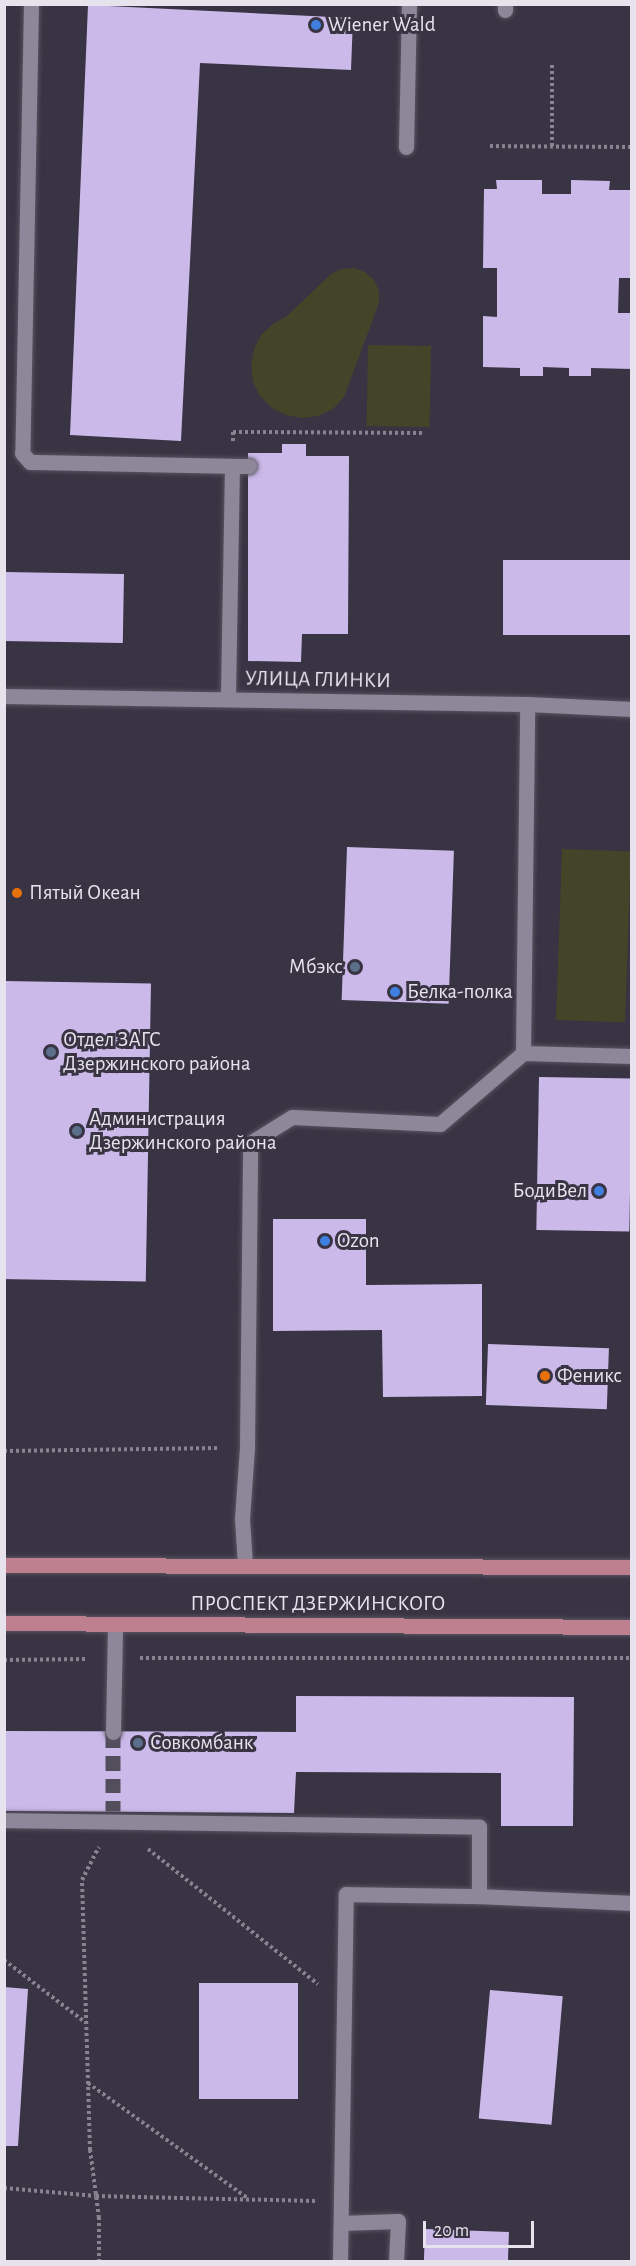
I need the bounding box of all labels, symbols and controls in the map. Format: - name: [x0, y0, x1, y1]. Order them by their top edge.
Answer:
- place label: Wiener Wald: [328, 12, 436, 38]
- marker: Wiener Wald: [309, 18, 323, 32]
- street label: УЛИЦА ГЛИНКИ: [245, 666, 391, 694]
- place label: Пятый Океан: [29, 880, 141, 906]
- marker: Пятый Океан: [10, 886, 24, 900]
- place label: Мбэкс: [289, 954, 343, 980]
- marker: Мбэкс: [348, 960, 362, 974]
- place label: Белка-полка: [407, 979, 513, 1005]
- marker: Белка-полка: [388, 985, 402, 999]
- place label: Отдел ЗАГС Дзержинского района: [63, 1027, 251, 1077]
- marker: Отдел ЗАГС Дзержинского района: [44, 1045, 58, 1059]
- place label: Администрация Дзержинского района: [89, 1106, 277, 1156]
- marker: Администрация Дзержинского района: [70, 1124, 84, 1138]
- place label: БодиВел: [512, 1178, 587, 1204]
- marker: БодиВел: [592, 1184, 606, 1198]
- place label: Ozon: [337, 1228, 380, 1254]
- marker: Ozon: [318, 1234, 332, 1248]
- place label: Феникс: [557, 1363, 622, 1389]
- marker: Феникс: [538, 1369, 552, 1383]
- street label: ПРОСПЕКТ ДЗЕРЖИНСКОГО: [191, 1591, 445, 1617]
- place label: Совкомбанк: [150, 1730, 253, 1756]
- marker: Совкомбанк: [131, 1736, 145, 1750]
- scale bar: [426, 2209, 537, 2247]
- text: 20 m: [434, 2222, 469, 2240]

